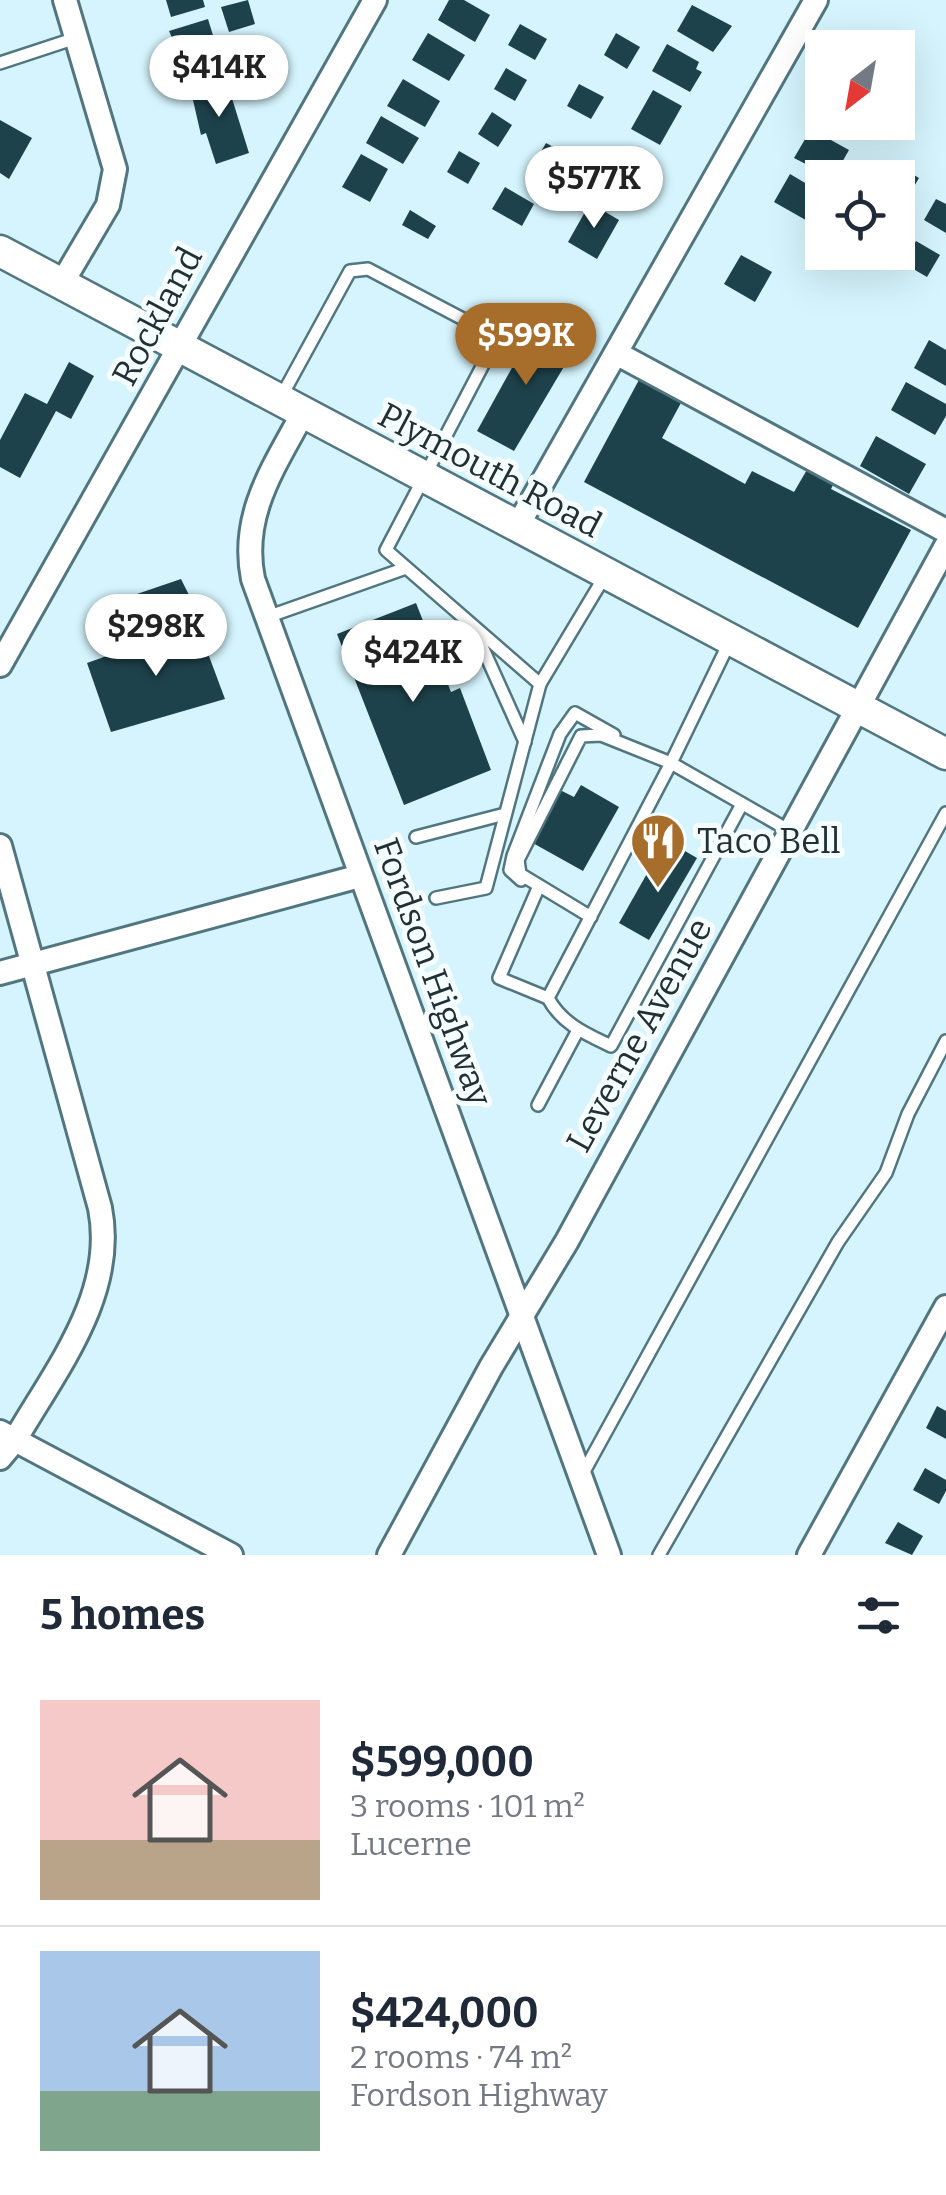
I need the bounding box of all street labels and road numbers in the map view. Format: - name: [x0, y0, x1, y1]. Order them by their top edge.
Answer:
- street label: Rockland: [103, 240, 211, 392]
- street label: Plymouth Road: [371, 394, 609, 546]
- street label: Fordson Highway: [365, 832, 501, 1112]
- street label: Leverne Avenue: [557, 911, 721, 1159]

